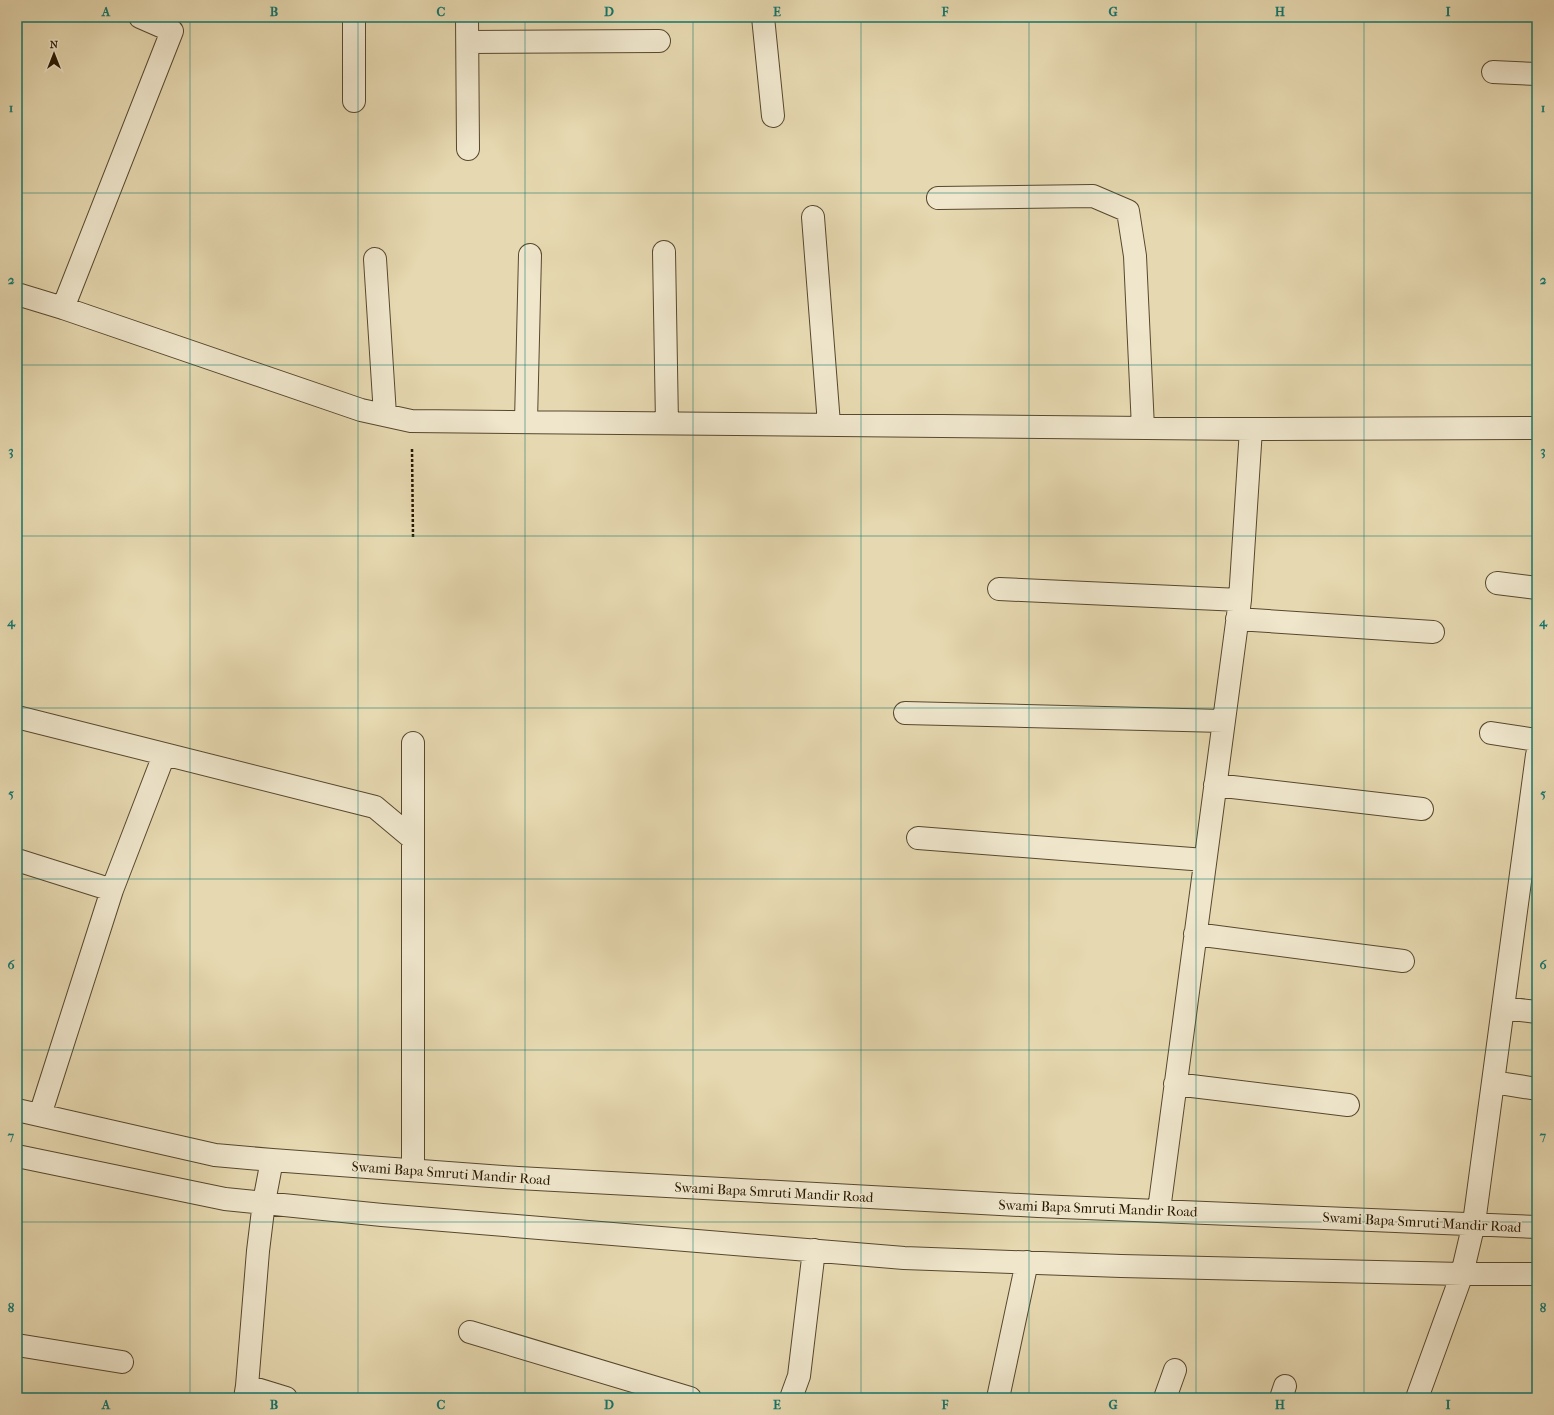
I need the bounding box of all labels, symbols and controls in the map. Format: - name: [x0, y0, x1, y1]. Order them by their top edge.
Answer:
- text: A: [101, 4, 111, 19]
- text: B: [270, 4, 279, 19]
- text: C: [437, 4, 446, 19]
- text: D: [604, 4, 614, 19]
- text: E: [773, 4, 781, 19]
- text: F: [941, 4, 949, 19]
- text: G: [1108, 4, 1118, 19]
- text: H: [1275, 4, 1286, 19]
- text: I: [1445, 4, 1451, 19]
- north arrow: [34, 34, 74, 74]
- text: N: [50, 38, 59, 51]
- text: 1: [9, 100, 14, 115]
- text: 1: [1541, 100, 1546, 115]
- text: 2: [8, 272, 15, 287]
- text: 2: [1540, 272, 1547, 287]
- text: 3: [8, 443, 14, 459]
- text: 3: [1540, 443, 1546, 459]
- text: 4: [6, 614, 16, 630]
- text: 4: [1538, 614, 1548, 630]
- text: 5: [8, 786, 14, 801]
- text: 5: [1540, 786, 1546, 801]
- text: 6: [7, 957, 15, 972]
- text: 6: [1539, 957, 1547, 972]
- text: 7: [7, 1128, 15, 1143]
- text: 7: [1539, 1128, 1547, 1143]
- street label: Swami Bapa Smruti Mandir Road: [351, 1158, 551, 1189]
- street label: Swami Bapa Smruti Mandir Road: [674, 1179, 874, 1206]
- street label: Swami Bapa Smruti Mandir Road: [998, 1197, 1198, 1220]
- street label: Swami Bapa Smruti Mandir Road: [1322, 1209, 1522, 1236]
- text: 8: [8, 1300, 15, 1315]
- text: 8: [1540, 1300, 1547, 1315]
- text: A: [101, 1397, 111, 1412]
- text: B: [270, 1397, 279, 1412]
- text: C: [437, 1397, 446, 1412]
- text: D: [604, 1397, 614, 1412]
- text: E: [773, 1397, 781, 1412]
- text: F: [941, 1397, 949, 1412]
- text: G: [1108, 1397, 1118, 1412]
- text: H: [1275, 1397, 1286, 1412]
- text: I: [1445, 1397, 1451, 1412]

